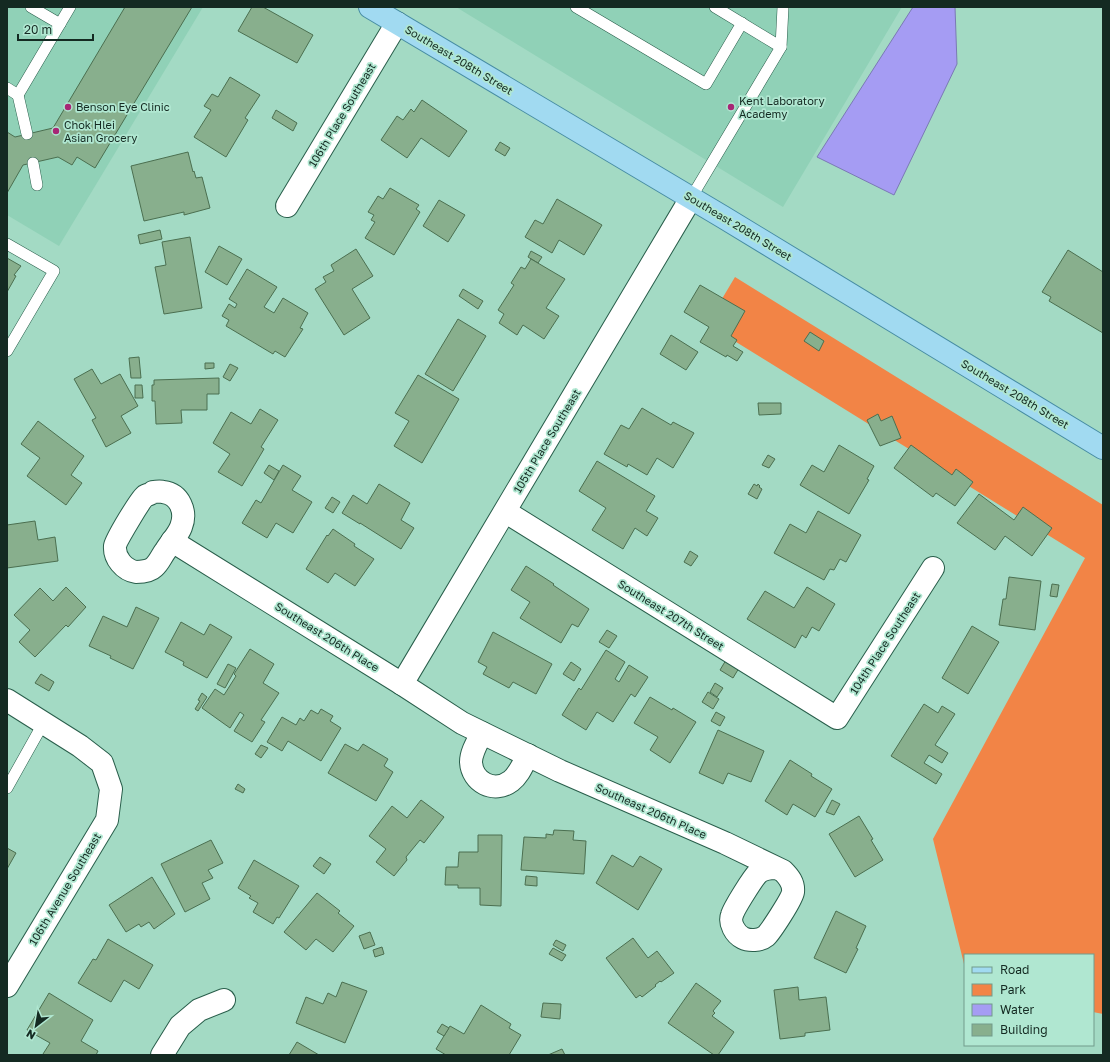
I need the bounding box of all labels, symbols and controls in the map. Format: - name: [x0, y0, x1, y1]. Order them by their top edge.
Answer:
- scale bar: [18, 16, 93, 42]
- text: 20 m: [24, 22, 52, 37]
- street label: Southeast 208th Street: [403, 22, 516, 97]
- street label: 106th Place Southeast: [305, 60, 378, 169]
- place label: Kent Laboratory Academy: [739, 94, 825, 120]
- place label: Benson Eye Clinic: [76, 100, 170, 113]
- marker: Benson Eye Clinic: [63, 102, 73, 112]
- marker: Kent Laboratory Academy: [726, 102, 736, 112]
- place label: Chok Hlei Asian Grocery: [64, 118, 138, 144]
- marker: Chok Hlei Asian Grocery: [51, 126, 61, 136]
- street label: Southeast 208th Street: [682, 188, 795, 263]
- street label: Southeast 208th Street: [959, 356, 1072, 431]
- street label: 105th Place Southeast: [510, 386, 583, 495]
- street label: Southeast 207th Street: [616, 577, 727, 653]
- street label: 104th Place Southeast: [847, 589, 922, 696]
- street label: Southeast 206th Place: [273, 599, 382, 674]
- street label: Southeast 206th Place: [594, 780, 709, 841]
- street label: 106th Avenue Southeast: [26, 830, 103, 947]
- legend: [964, 954, 1094, 1046]
- text: Road: [1000, 962, 1029, 977]
- text: Park: [1000, 982, 1026, 997]
- text: Water: [1000, 1002, 1034, 1017]
- north arrow: [16, 1006, 56, 1046]
- text: Building: [1000, 1022, 1048, 1037]
- text: N: [24, 1027, 38, 1043]

